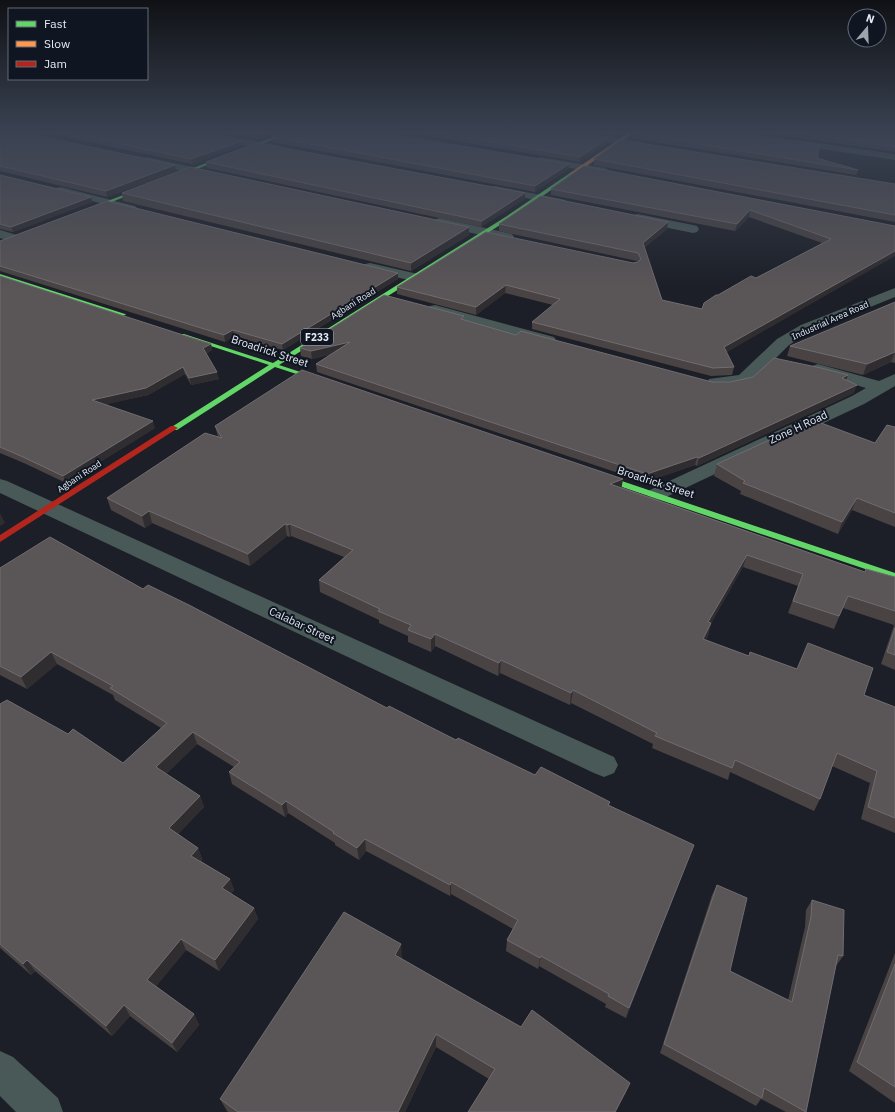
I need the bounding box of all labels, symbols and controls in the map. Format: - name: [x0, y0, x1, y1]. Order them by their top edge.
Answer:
- legend: [8, 8, 148, 80]
- north arrow: [847, 8, 887, 48]
- text: N: [864, 11, 876, 26]
- text: Fast: [44, 16, 67, 31]
- text: Slow: [44, 36, 70, 51]
- text: Jam: [44, 56, 67, 71]
- street label: Agbani Road: [329, 285, 377, 321]
- street label: Industrial Area Road: [790, 298, 870, 342]
- road number: F233: [301, 329, 333, 345]
- street label: Broadrick Street: [230, 332, 311, 370]
- street label: Zone H Road: [766, 407, 830, 447]
- street label: Agbani Road: [55, 458, 103, 494]
- street label: Broadrick Street: [616, 463, 697, 501]
- street label: Calabar Street: [267, 604, 337, 646]

